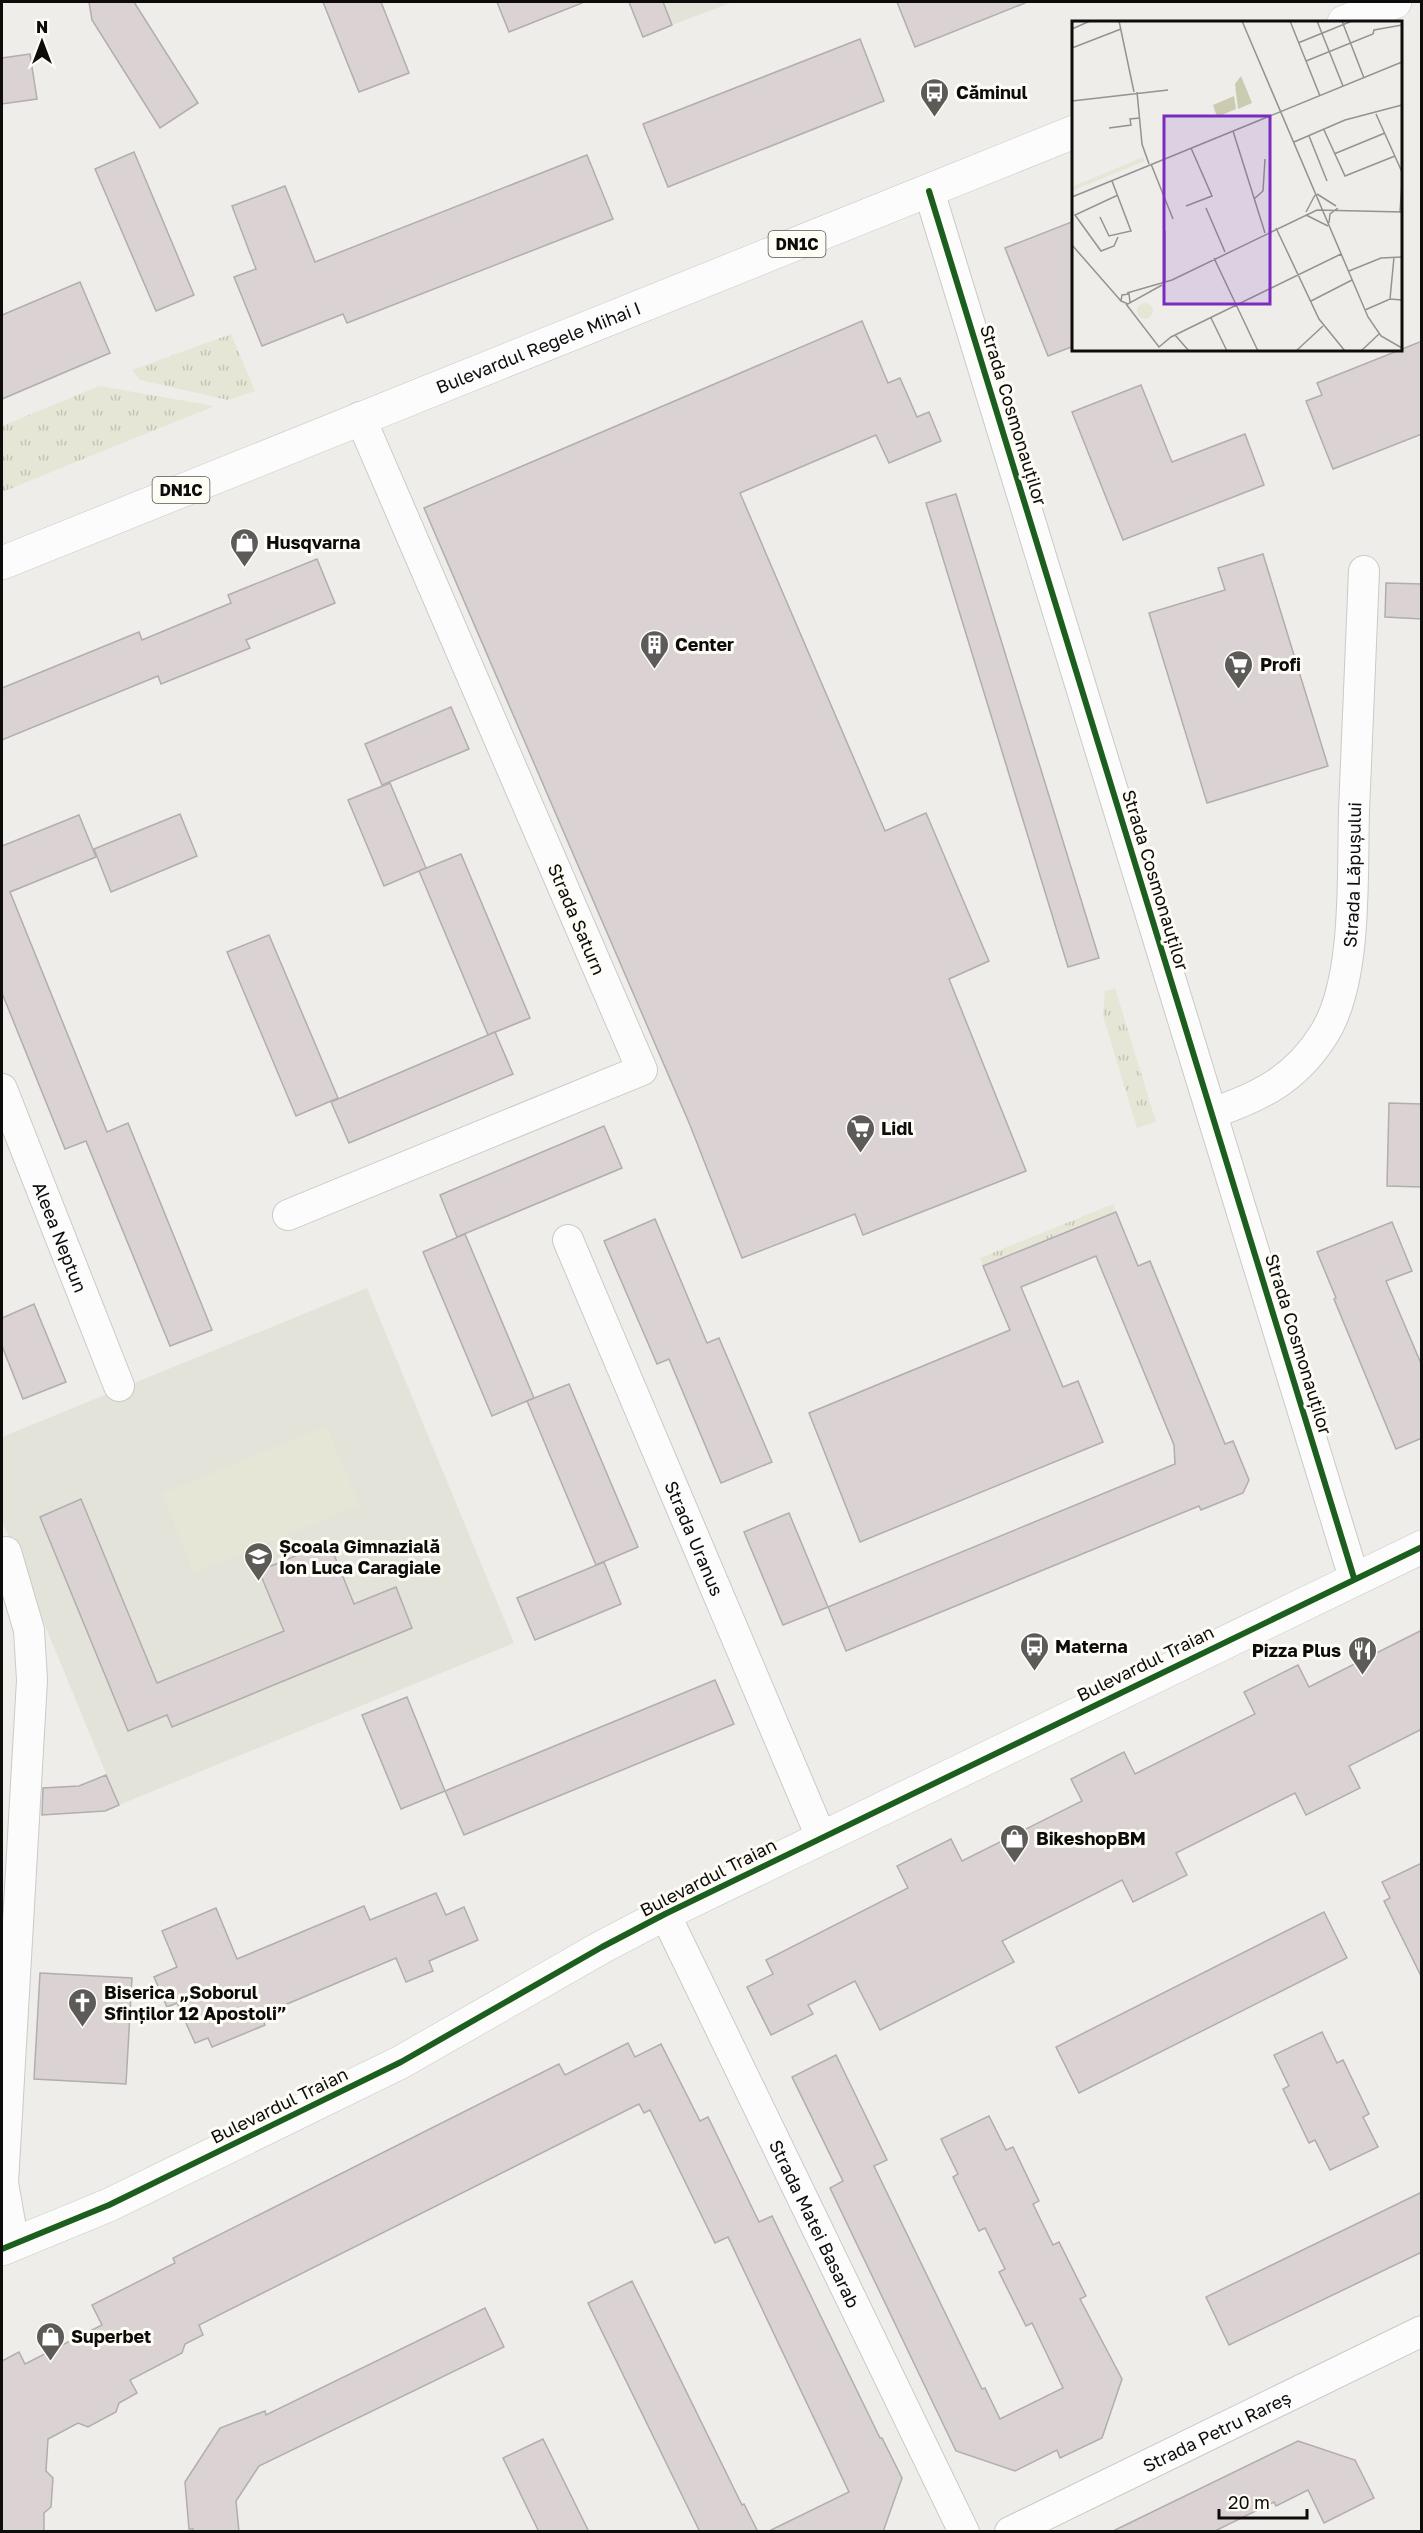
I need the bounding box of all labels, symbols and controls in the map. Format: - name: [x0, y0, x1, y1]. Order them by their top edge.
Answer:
- north arrow: [12, 12, 72, 72]
- text: N: [36, 17, 48, 37]
- inset map: [1072, 21, 1402, 351]
- bus stop icon: Căminul: [919, 76, 951, 118]
- place label: Căminul: [956, 81, 1028, 103]
- road number: DN1C: [768, 231, 826, 257]
- street label: Bulevardul Regele Mihai I: [433, 296, 644, 398]
- street label: Strada Cosmonauților: [976, 322, 1052, 508]
- road number: DN1C: [152, 477, 210, 503]
- shop icon: Husqvarna: [229, 526, 261, 568]
- place label: Husqvarna: [266, 531, 361, 553]
- building icon: Center: [638, 628, 670, 670]
- place label: Center: [675, 633, 734, 655]
- supermarket icon: Profi: [1223, 648, 1255, 690]
- place label: Profi: [1260, 653, 1301, 675]
- street label: Strada Cosmonauților: [1118, 787, 1194, 973]
- street label: Strada Lăpușului: [1338, 801, 1365, 949]
- street label: Strada Saturn: [544, 860, 610, 978]
- supermarket icon: Lidl: [844, 1112, 876, 1154]
- place label: Lidl: [881, 1117, 913, 1139]
- street label: Aleea Neptun: [29, 1178, 92, 1296]
- street label: Strada Cosmonauților: [1261, 1251, 1337, 1437]
- street label: Strada Uranus: [660, 1477, 729, 1599]
- place label: Școala Gimnazială Ion Luca Caragiale: [279, 1535, 441, 1578]
- school or university icon: Școala Gimnazială Ion Luca Caragiale: [242, 1540, 274, 1582]
- street label: Bulevardul Traian: [1073, 1620, 1217, 1706]
- bus stop icon: Materna: [1018, 1630, 1050, 1672]
- restaurant icon: Pizza Plus: [1346, 1634, 1378, 1676]
- place label: Materna: [1055, 1635, 1128, 1657]
- place label: Pizza Plus: [1252, 1639, 1341, 1661]
- shop icon: BikeshopBM: [999, 1822, 1031, 1864]
- place label: BikeshopBM: [1036, 1827, 1146, 1849]
- street label: Bulevardul Traian: [636, 1833, 780, 1921]
- place label: Biserica „Soborul Sfinților 12 Apostoli”: [104, 1981, 287, 2024]
- church icon: Biserica „Soborul Sfinților 12 Apostoli”: [67, 1986, 99, 2028]
- street label: Bulevardul Traian: [207, 2062, 351, 2148]
- street label: Strada Matei Basarab: [765, 2136, 865, 2311]
- shop icon: Superbet: [34, 2320, 66, 2362]
- place label: Superbet: [71, 2325, 151, 2347]
- street label: Strada Petru Rareș: [1139, 2386, 1294, 2477]
- scale bar: [1219, 2482, 1308, 2520]
- text: 20 m: [1228, 2491, 1270, 2513]

